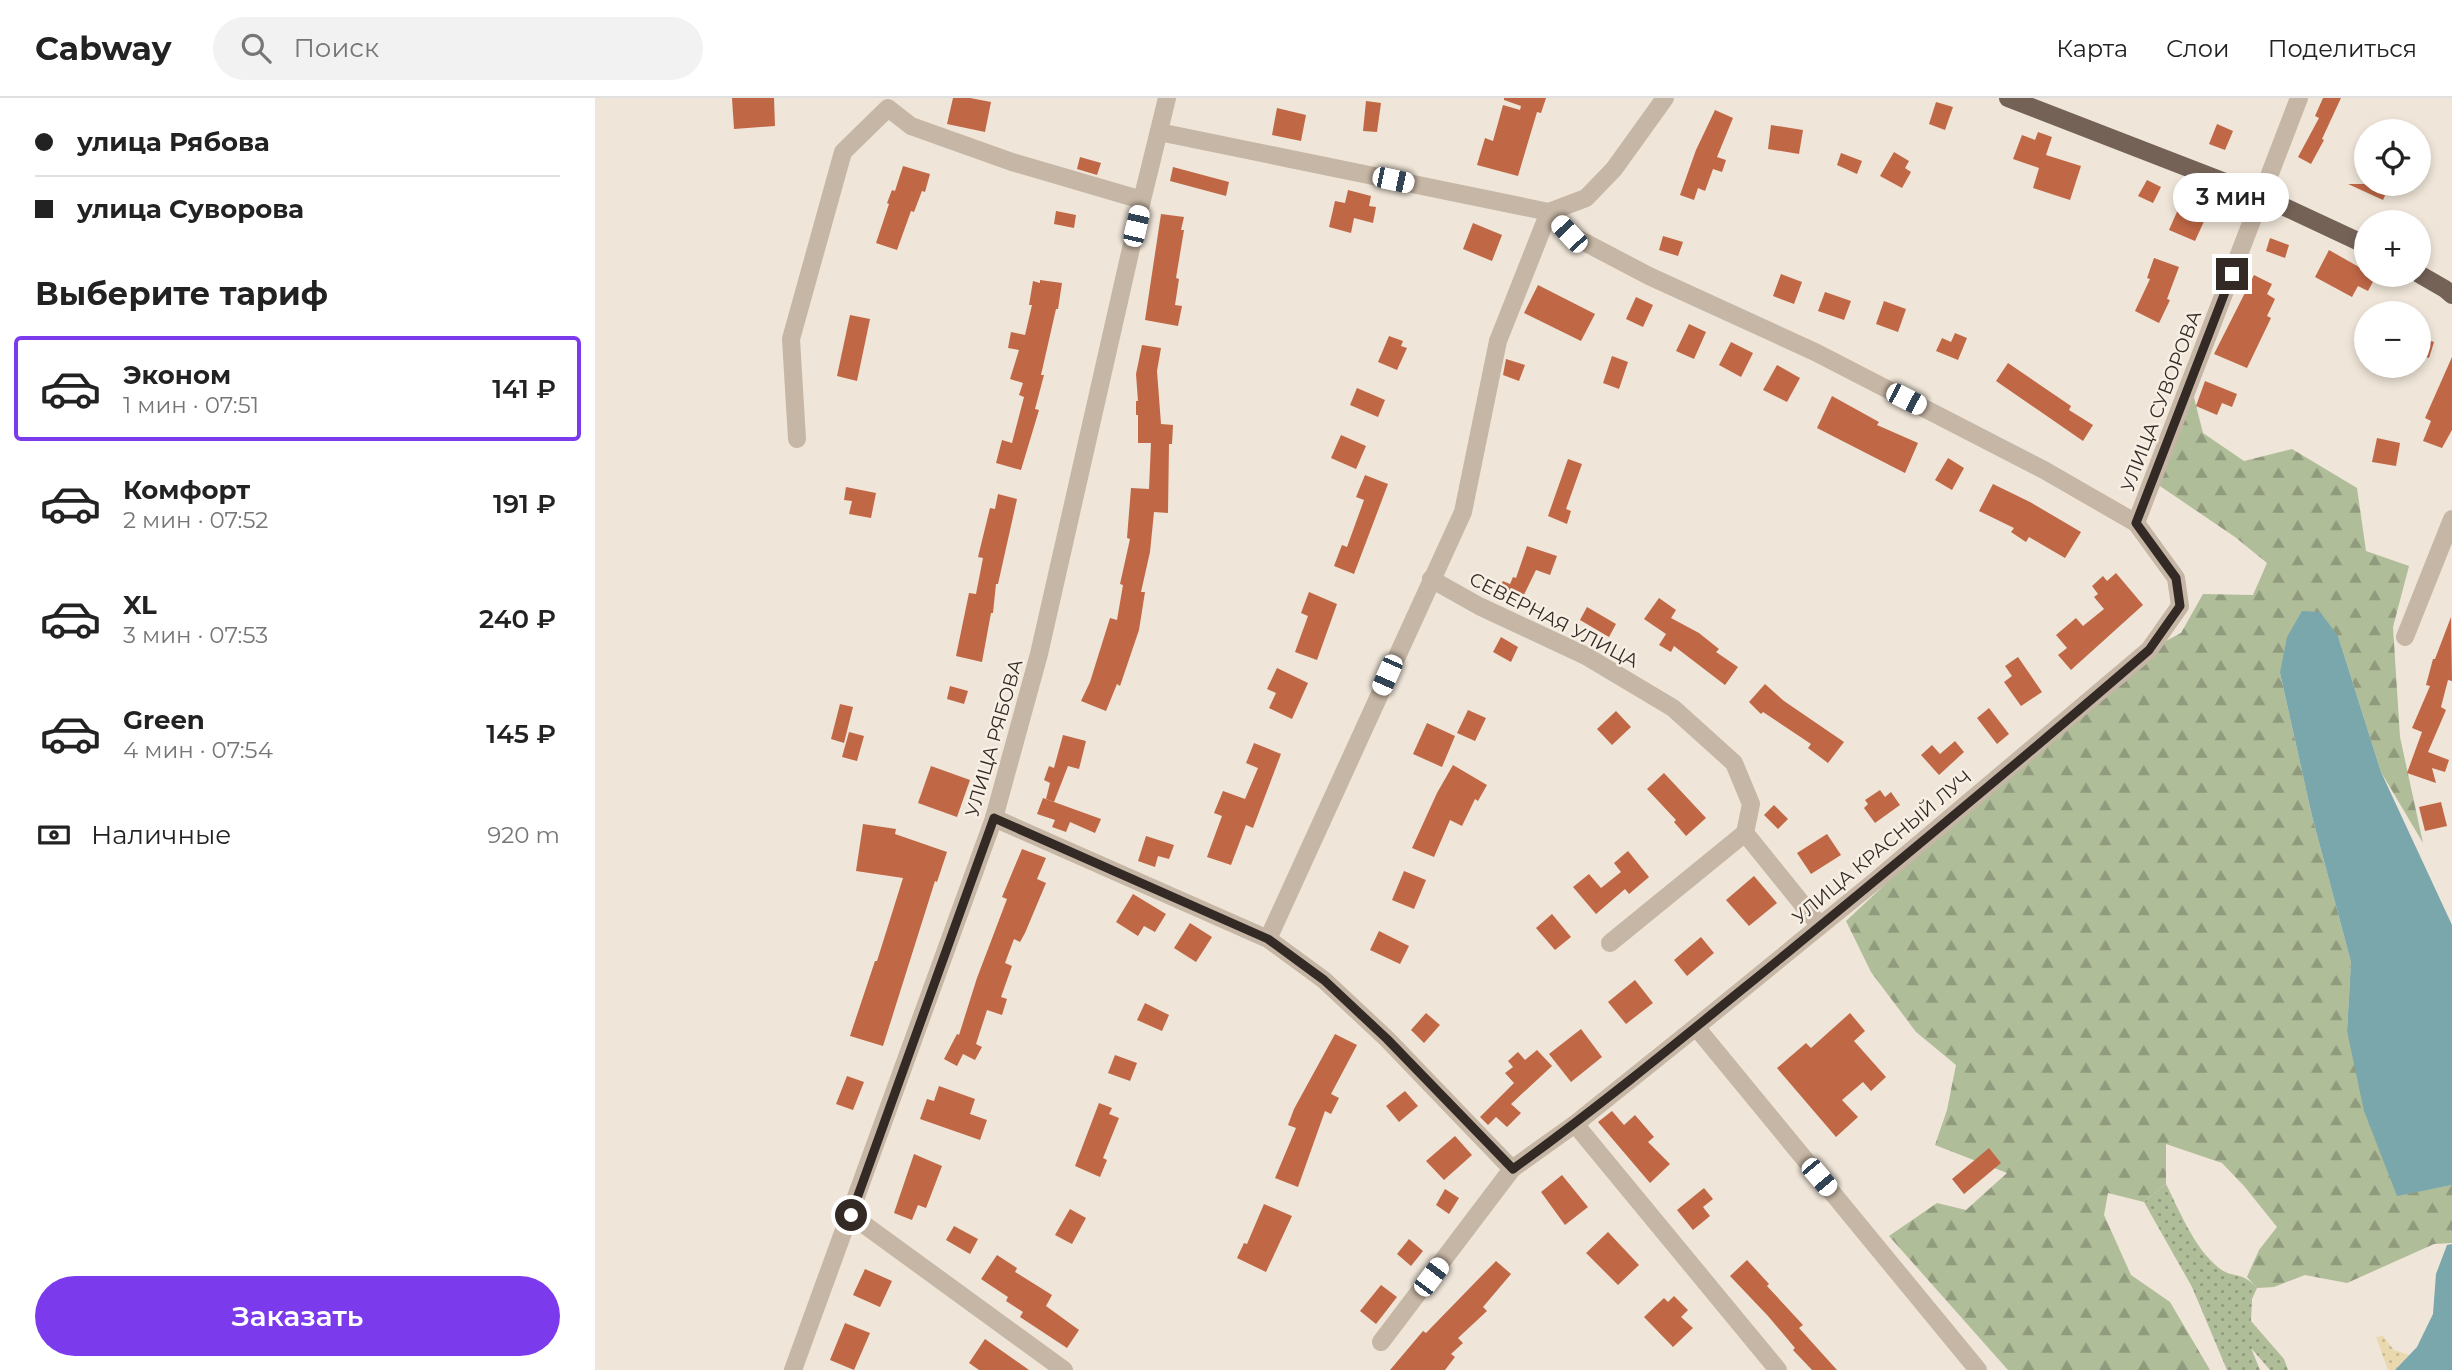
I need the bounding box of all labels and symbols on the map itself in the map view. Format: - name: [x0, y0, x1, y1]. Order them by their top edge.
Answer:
- car: [1371, 165, 1416, 195]
- callout: 3 мин: [2174, 172, 2290, 222]
- car: [1122, 203, 1151, 249]
- car: [1547, 211, 1592, 257]
- route end: [2216, 258, 2248, 290]
- street label: УЛИЦА СУВОРОВА: [2116, 307, 2206, 495]
- car: [1883, 380, 1930, 418]
- street label: СЕВЕРНАЯ УЛИЦА: [1465, 567, 1643, 673]
- car: [1369, 652, 1406, 698]
- street label: УЛИЦА РЯБОВА: [960, 657, 1028, 819]
- street label: УЛИЦА КРАСНЫЙ ЛУЧ: [1788, 765, 1976, 929]
- car: [1798, 1154, 1841, 1200]
- route start: [835, 1199, 867, 1231]
- car: [1410, 1254, 1453, 1300]

